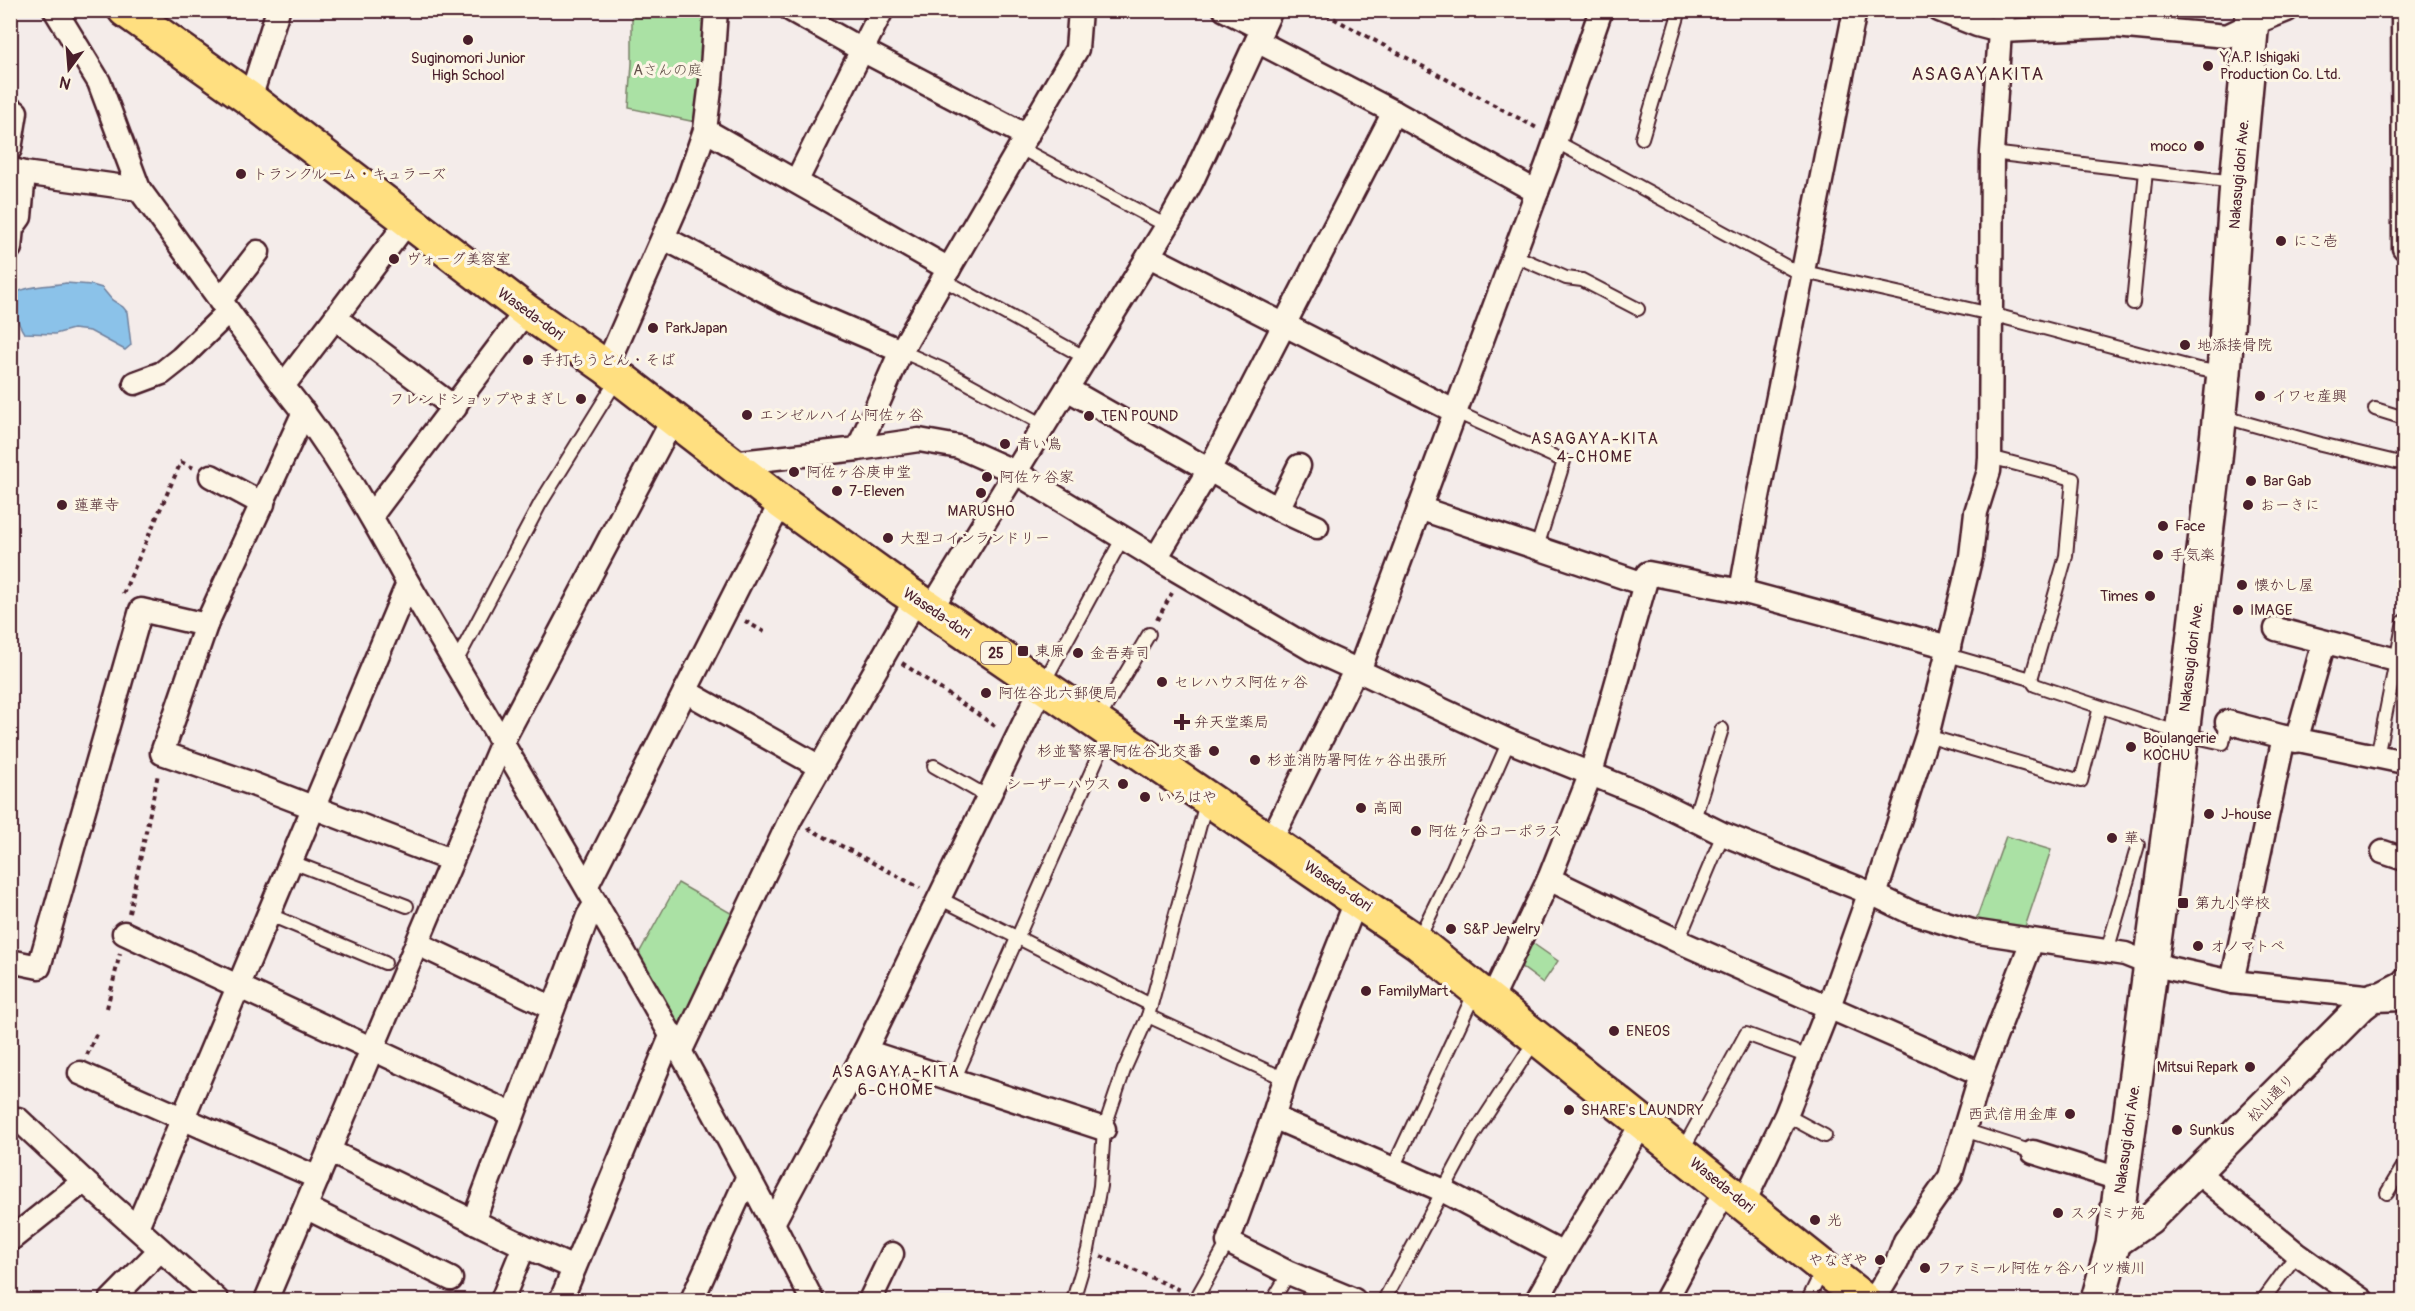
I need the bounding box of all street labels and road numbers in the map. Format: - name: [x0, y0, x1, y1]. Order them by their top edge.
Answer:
- street label: Nakasugi dori Ave.: [2225, 118, 2254, 230]
- street label: Waseda-dori: [494, 284, 568, 345]
- street label: Waseda-dori: [899, 584, 975, 643]
- street label: Nakasugi dori Ave.: [2175, 601, 2208, 713]
- road number: 25: [981, 642, 1011, 664]
- street label: Waseda-dori: [1300, 857, 1376, 916]
- street label: 松山通り: [2244, 1070, 2299, 1127]
- street label: Nakasugi dori Ave.: [2110, 1083, 2145, 1195]
- street label: Waseda-dori: [1686, 1154, 1758, 1217]

